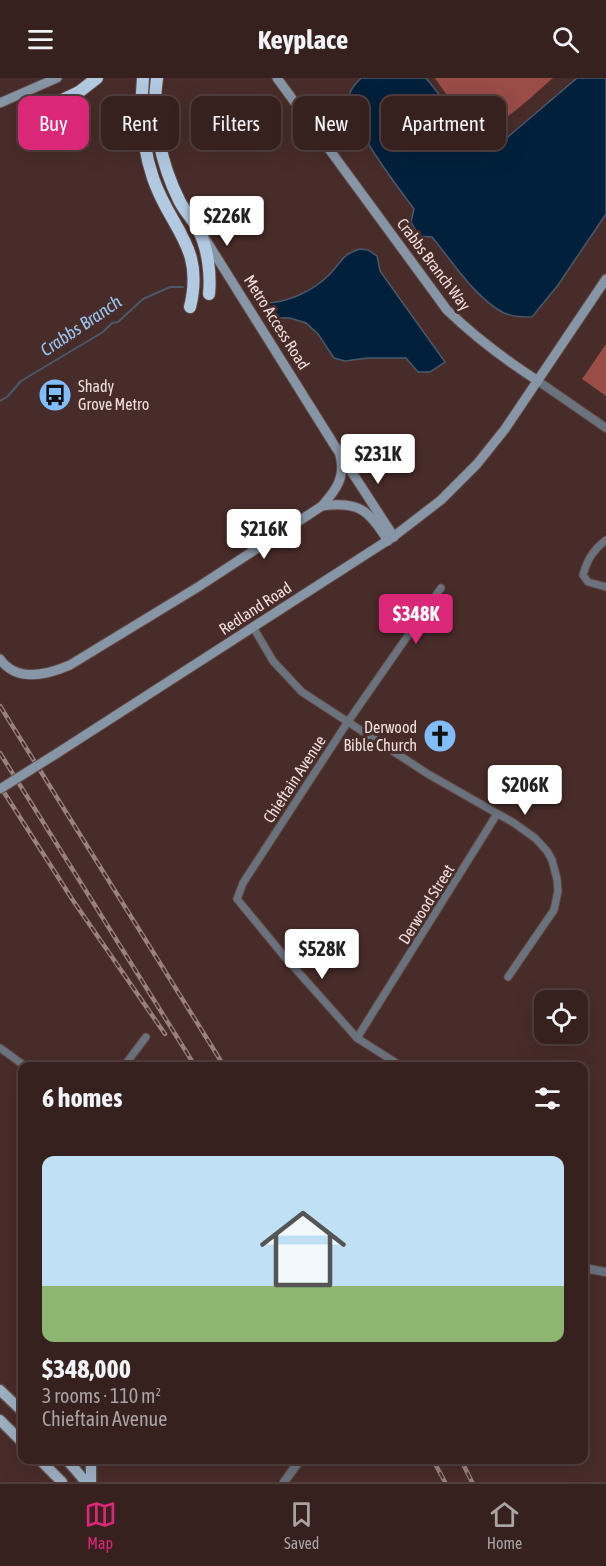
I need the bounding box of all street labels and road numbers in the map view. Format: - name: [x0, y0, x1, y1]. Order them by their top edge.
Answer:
- street label: Crabbs Branch Way: [393, 215, 475, 314]
- street label: Metro Access Road: [241, 271, 313, 373]
- street label: Redland Road: [215, 578, 295, 638]
- street label: Chieftain Avenue: [259, 732, 329, 826]
- street label: Derwood Street: [394, 861, 458, 947]

